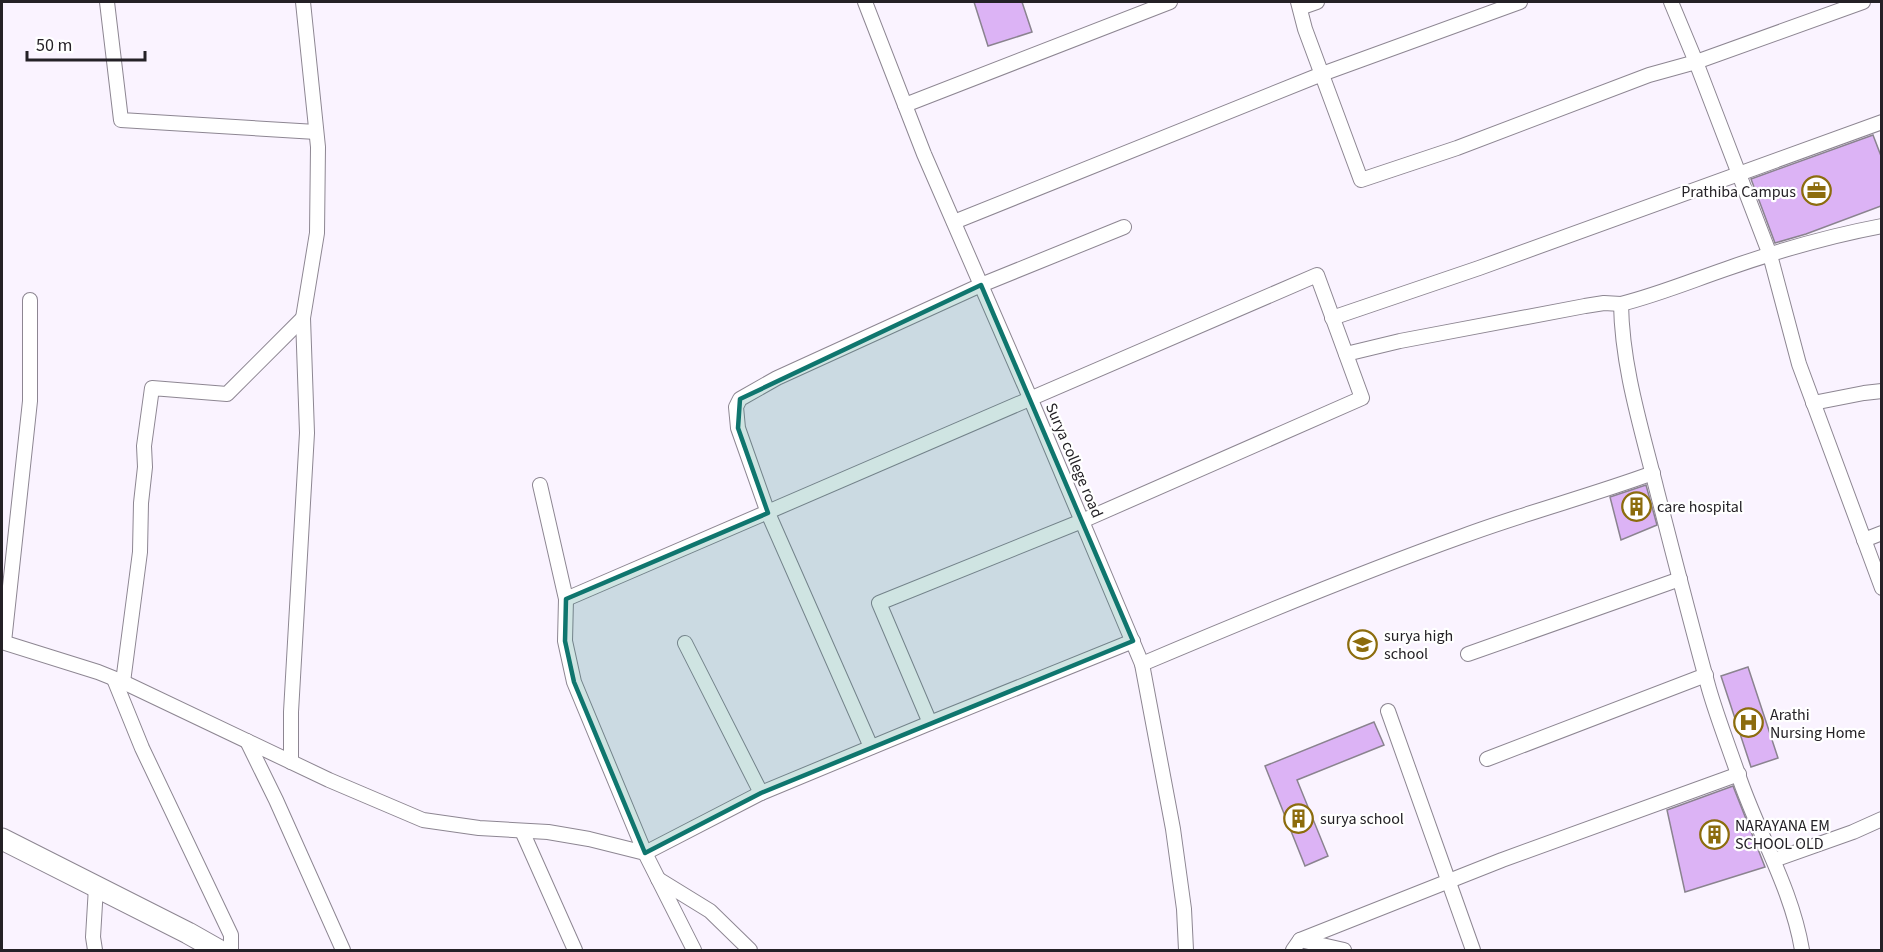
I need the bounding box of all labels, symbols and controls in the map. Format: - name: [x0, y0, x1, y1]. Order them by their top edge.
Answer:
- scale bar: [27, 24, 146, 62]
- text: 50 m: [36, 33, 72, 58]
- office icon: Prathiba Campus: [1801, 175, 1833, 207]
- place label: Prathiba Campus: [1681, 181, 1796, 203]
- street label: Surya college road: [1040, 399, 1108, 521]
- building icon: care hospital: [1620, 490, 1652, 522]
- place label: care hospital: [1657, 496, 1743, 518]
- place label: surya high school: [1384, 625, 1453, 665]
- school or university icon: surya high school: [1347, 628, 1379, 660]
- place label: Arathi Nursing Home: [1770, 704, 1866, 744]
- hospital icon: Arathi Nursing Home: [1733, 707, 1765, 739]
- building icon: surya school: [1283, 802, 1315, 834]
- place label: surya school: [1320, 808, 1404, 830]
- place label: NARAYANA EM SCHOOL OLD: [1735, 815, 1830, 855]
- building icon: NARAYANA EM SCHOOL OLD: [1698, 818, 1730, 850]

